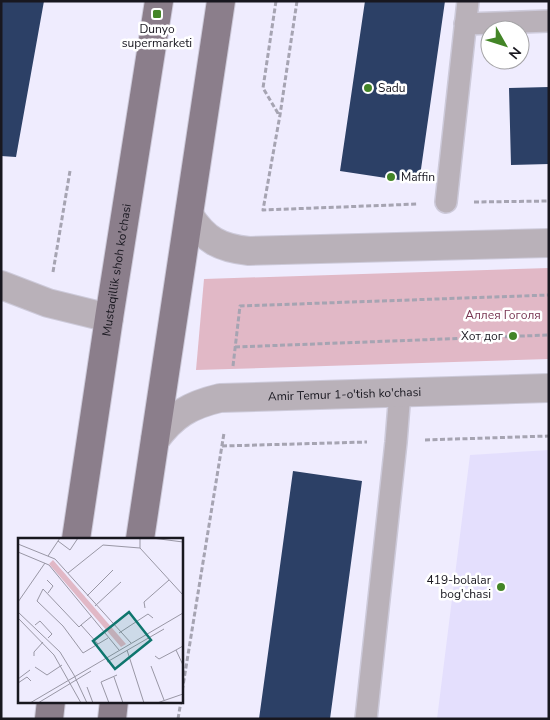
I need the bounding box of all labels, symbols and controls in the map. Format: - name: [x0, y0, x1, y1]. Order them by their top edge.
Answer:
- marker: Dunyo supermarketi: [151, 8, 163, 20]
- north arrow: [480, 20, 530, 70]
- place label: Dunyo supermarketi: [122, 21, 192, 51]
- text: N: [504, 43, 525, 63]
- place label: Sadu: [378, 80, 405, 96]
- marker: Sadu: [362, 82, 374, 94]
- place label: Maffin: [401, 169, 435, 185]
- marker: Maffin: [385, 171, 397, 183]
- street label: Mustaqillik shoh ko'chasi: [98, 203, 135, 337]
- park label: Аллея Гоголя: [465, 307, 541, 323]
- place label: Хот дог: [461, 328, 504, 344]
- marker: Хот дог: [507, 330, 519, 342]
- street label: Amir Temur 1-o'tish ko'chasi: [268, 384, 421, 405]
- inset map: [18, 538, 182, 702]
- place label: 419-bolalar bog'chasi: [427, 572, 492, 602]
- marker: 419-bolalar bog'chasi: [495, 581, 507, 593]

